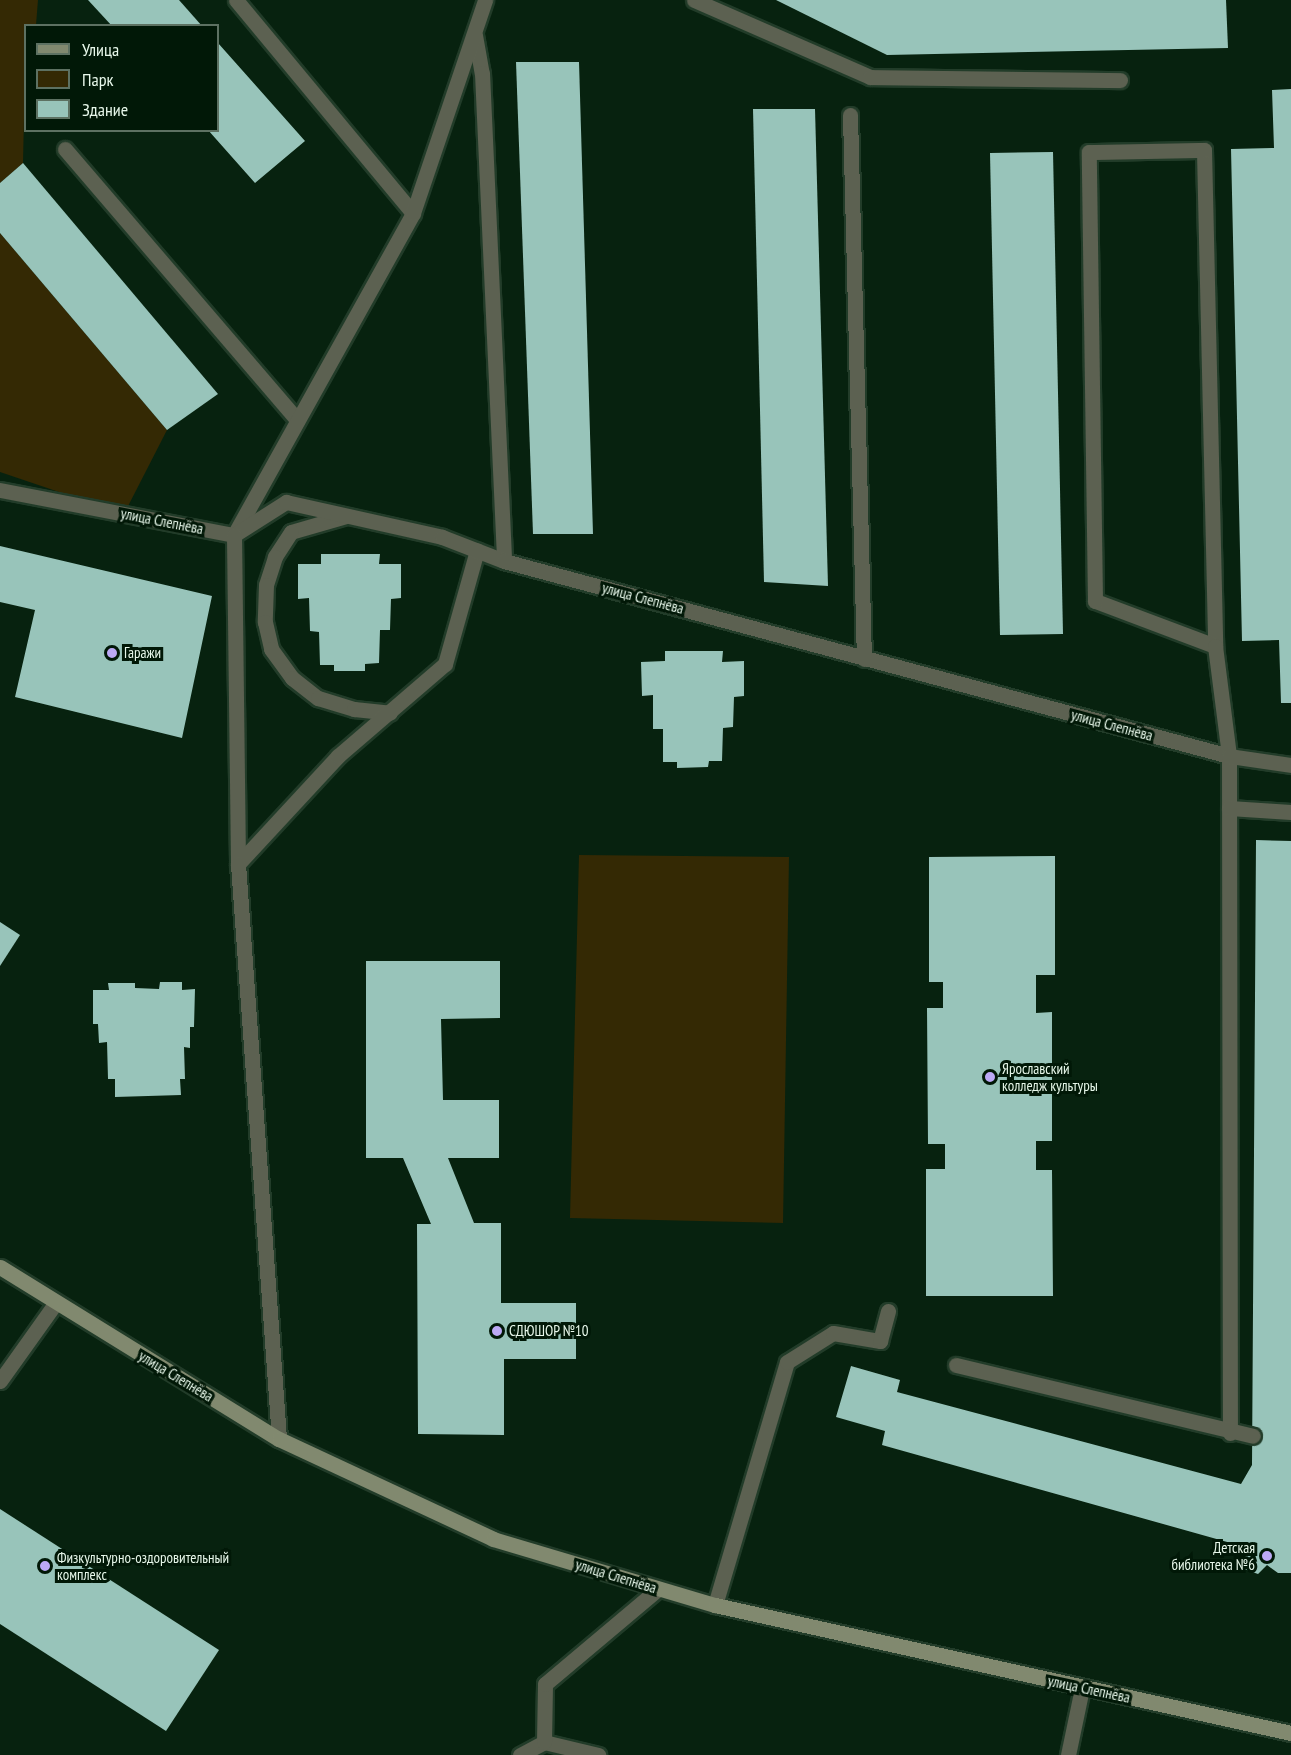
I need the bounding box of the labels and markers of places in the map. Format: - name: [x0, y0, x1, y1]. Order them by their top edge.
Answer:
- place label: Гаражи: [124, 644, 161, 662]
- marker: Гаражи: [105, 646, 119, 660]
- place label: Ярославский колледж культуры: [1002, 1059, 1098, 1094]
- marker: Ярославский колледж культуры: [983, 1070, 997, 1084]
- place label: СДЮШОР №10: [509, 1322, 589, 1340]
- marker: СДЮШОР №10: [490, 1324, 504, 1338]
- place label: Детская библиотека №6: [1172, 1538, 1255, 1573]
- place label: Физкультурно-оздоровительный комплекс: [57, 1548, 229, 1583]
- marker: Детская библиотека №6: [1260, 1549, 1274, 1563]
- marker: Физкультурно-оздоровительный комплекс: [38, 1559, 52, 1573]

